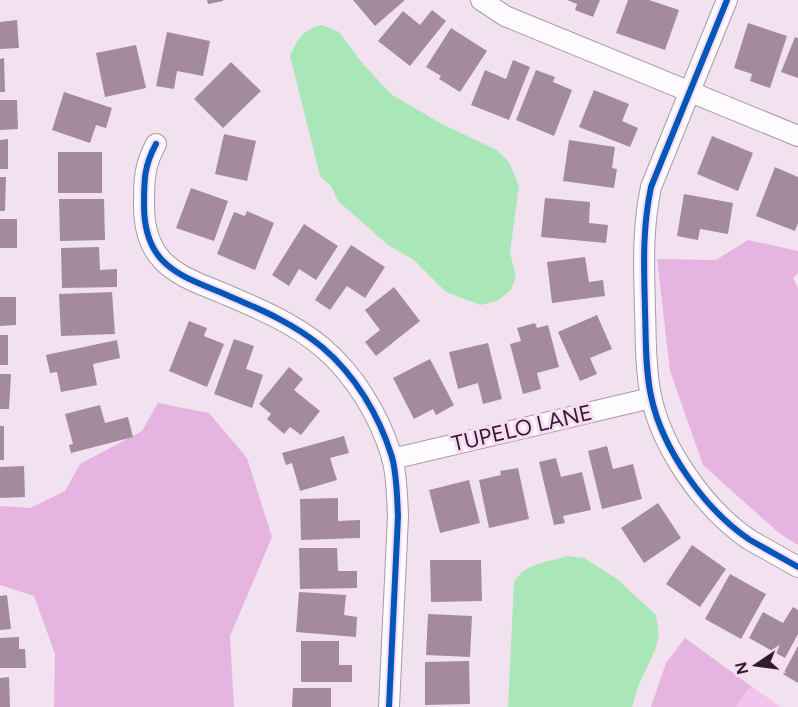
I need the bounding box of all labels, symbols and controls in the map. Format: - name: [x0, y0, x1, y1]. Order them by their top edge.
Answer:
- street label: TUPELO LANE: [449, 399, 595, 457]
- north arrow: [726, 635, 786, 695]
- text: N: [731, 660, 753, 676]

